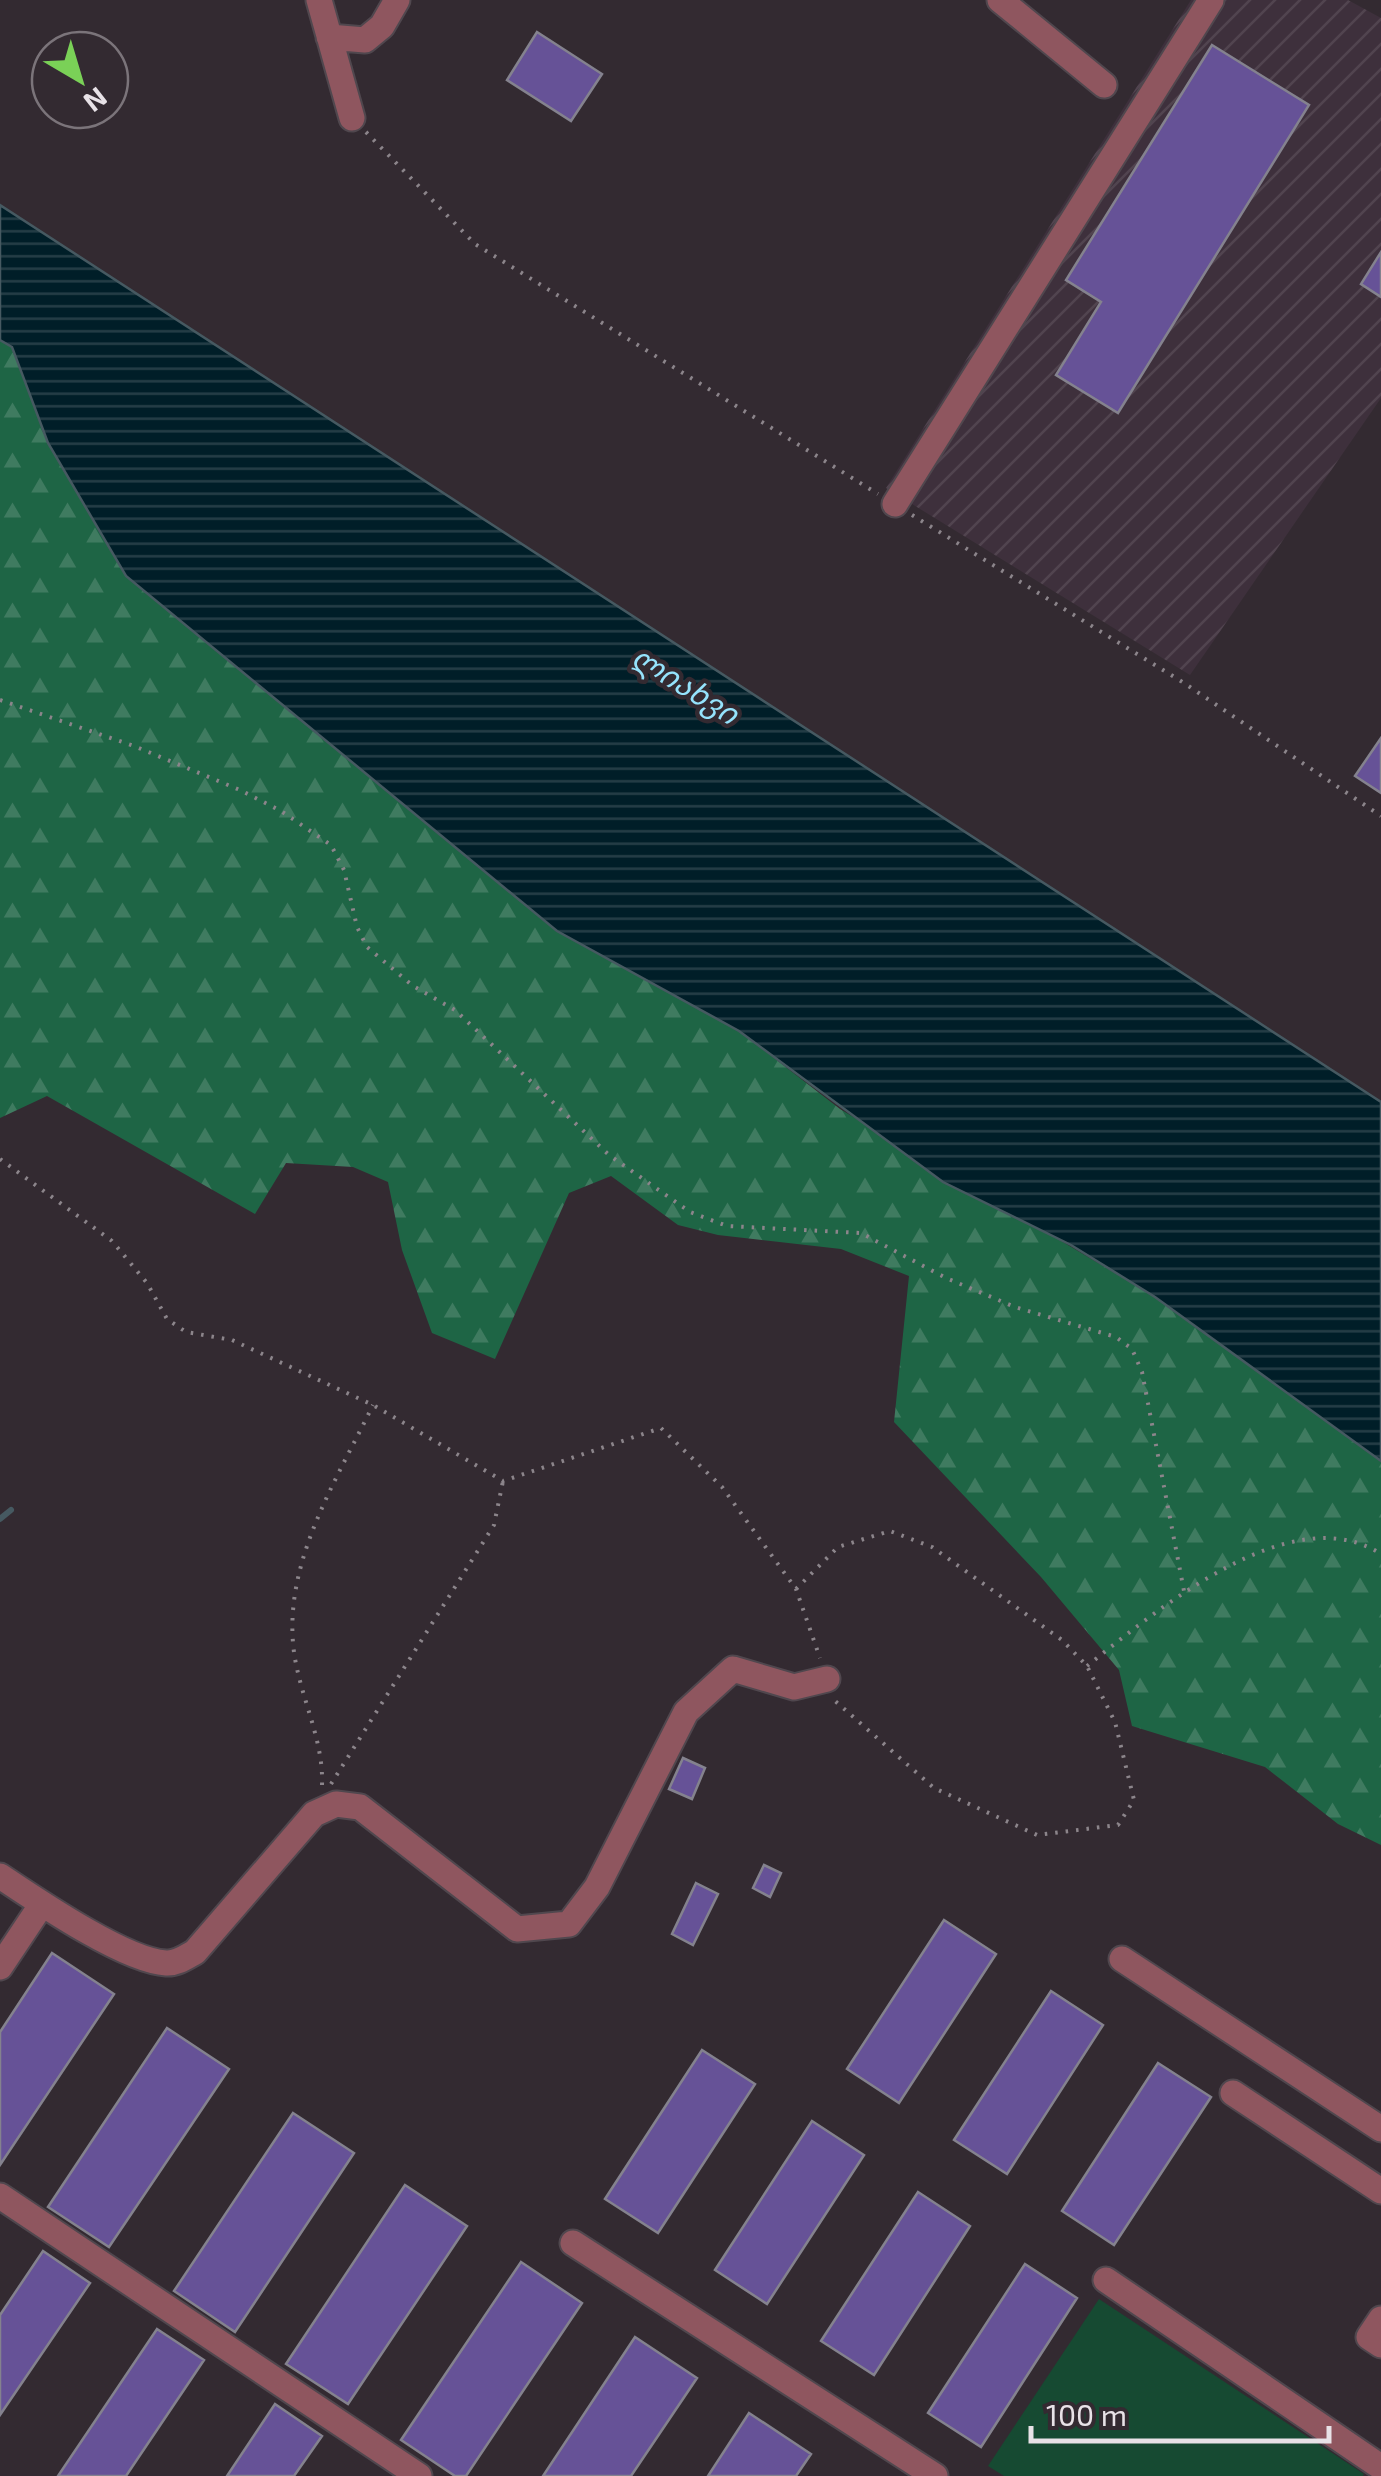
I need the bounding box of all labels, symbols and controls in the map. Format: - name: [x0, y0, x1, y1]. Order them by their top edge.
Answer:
- north arrow: [30, 30, 130, 130]
- text: N: [78, 81, 114, 120]
- water label: ლიახვი: [625, 637, 747, 733]
- scale bar: [1031, 2381, 1328, 2443]
- text: 100 m: [1046, 2396, 1127, 2432]

